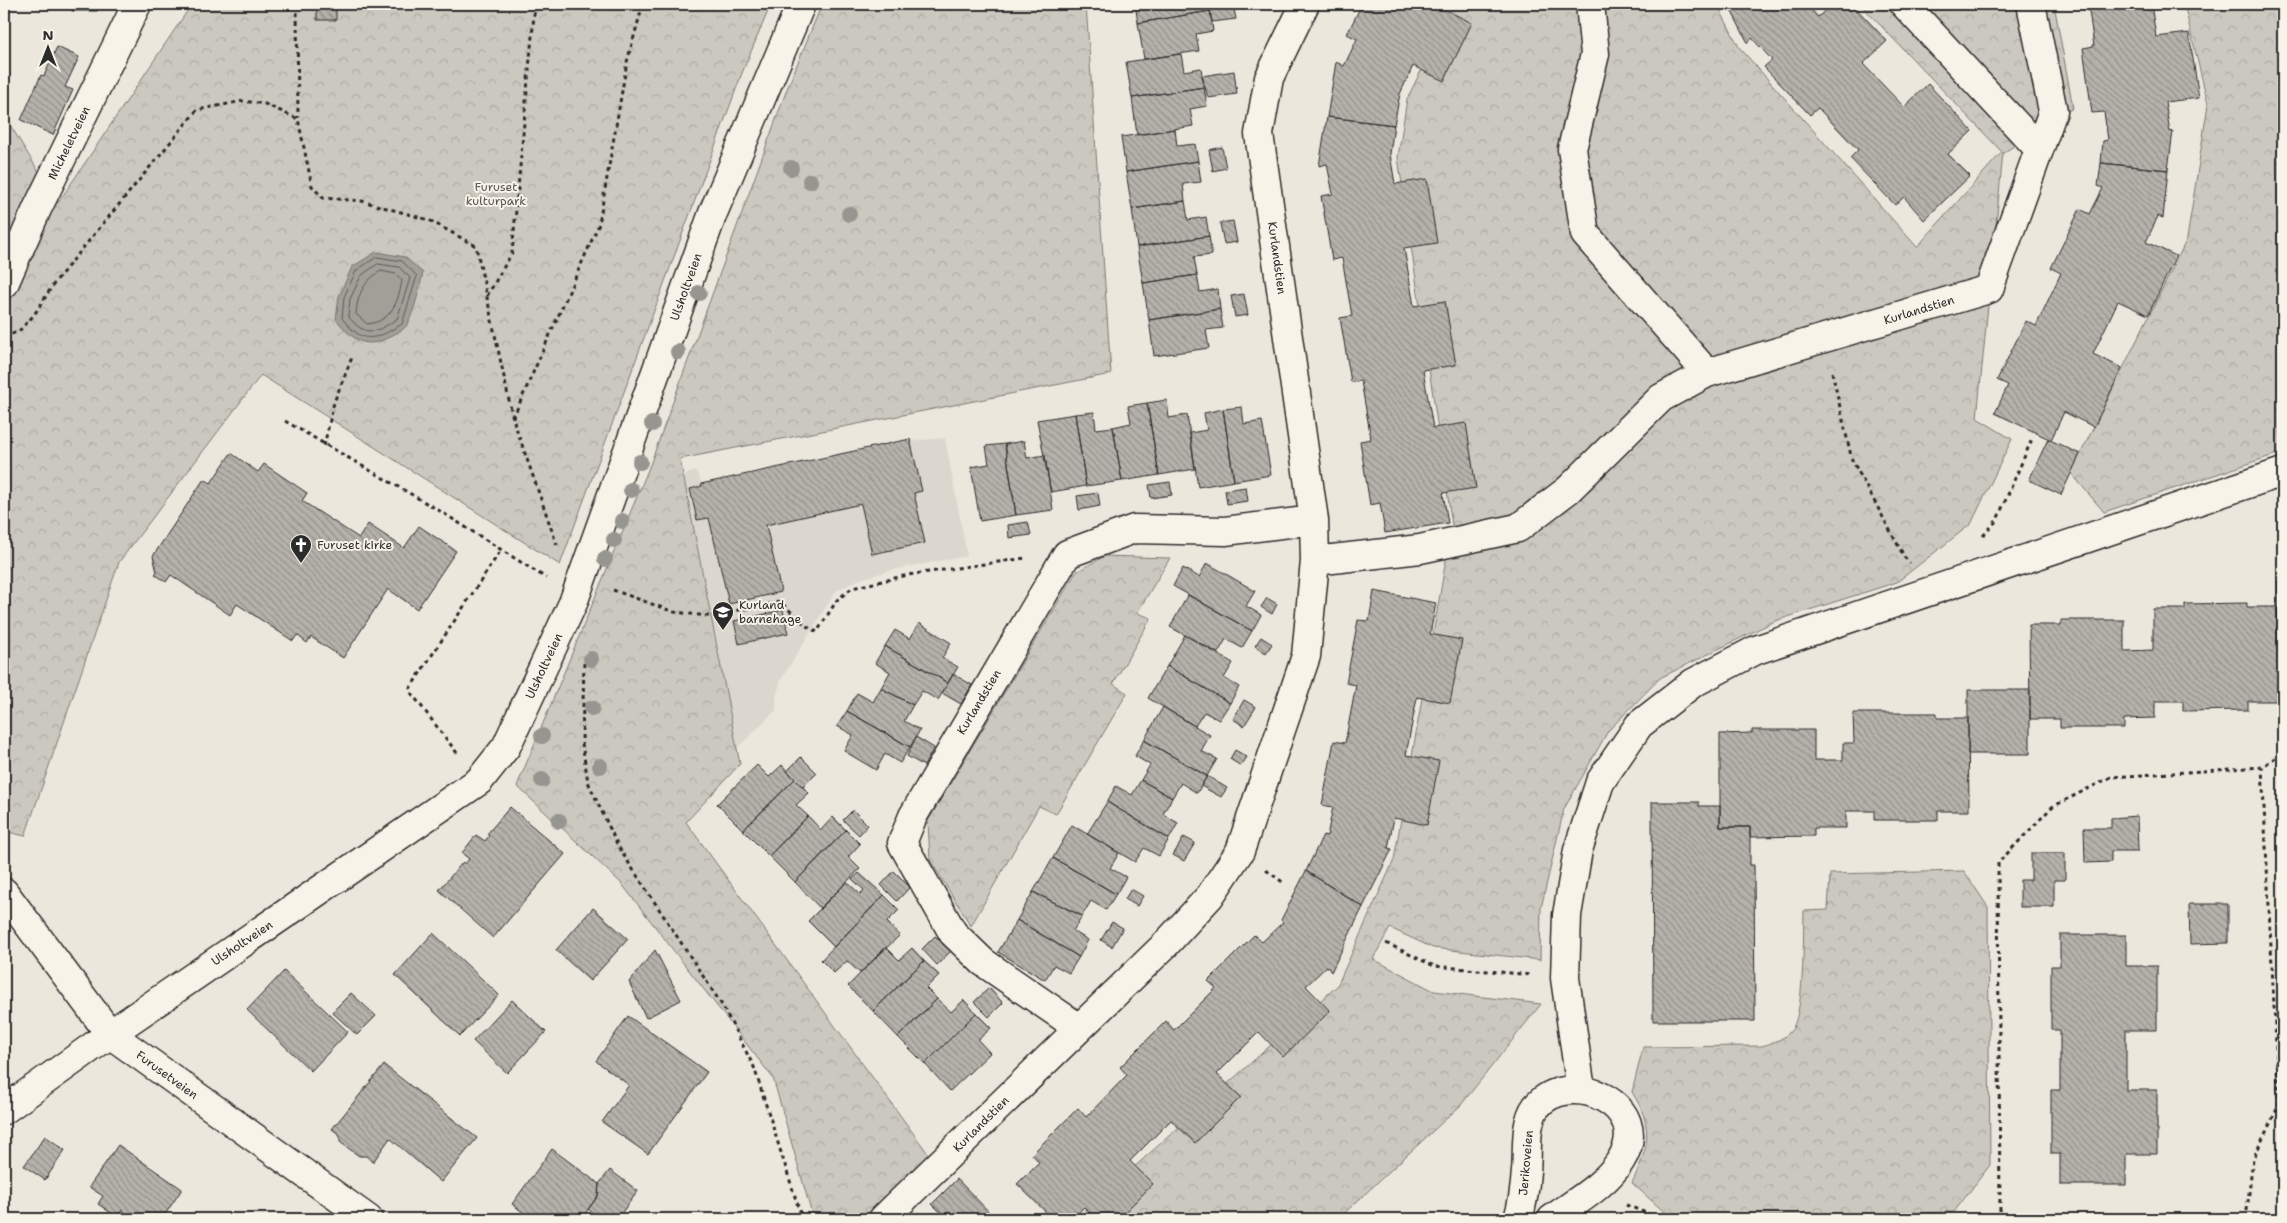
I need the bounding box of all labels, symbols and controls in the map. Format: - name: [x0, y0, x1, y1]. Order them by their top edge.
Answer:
- north arrow: [22, 22, 72, 72]
- text: N: [42, 26, 54, 44]
- street label: Micheletveien: [44, 104, 94, 182]
- park label: Furuset kulturpark: [466, 179, 526, 209]
- street label: Kurlandstien: [1264, 221, 1290, 295]
- street label: Ulsholtveien: [666, 251, 706, 323]
- street label: Kurlandstien: [1882, 292, 1956, 328]
- church icon: Furuset kirke: [289, 533, 313, 564]
- place label: Furuset kirke: [317, 537, 392, 553]
- place label: Kurland barnehage: [739, 597, 801, 627]
- school or university icon: Kurland barnehage: [711, 600, 735, 631]
- street label: Ulsholtveien: [522, 631, 566, 701]
- street label: Kurlandstien: [953, 667, 1005, 737]
- street label: Ulsholtveien: [208, 917, 276, 969]
- street label: Furusetveien: [133, 1047, 201, 1103]
- street label: Kurlandstien: [949, 1092, 1013, 1156]
- street label: Jerikoveien: [1515, 1130, 1537, 1196]

